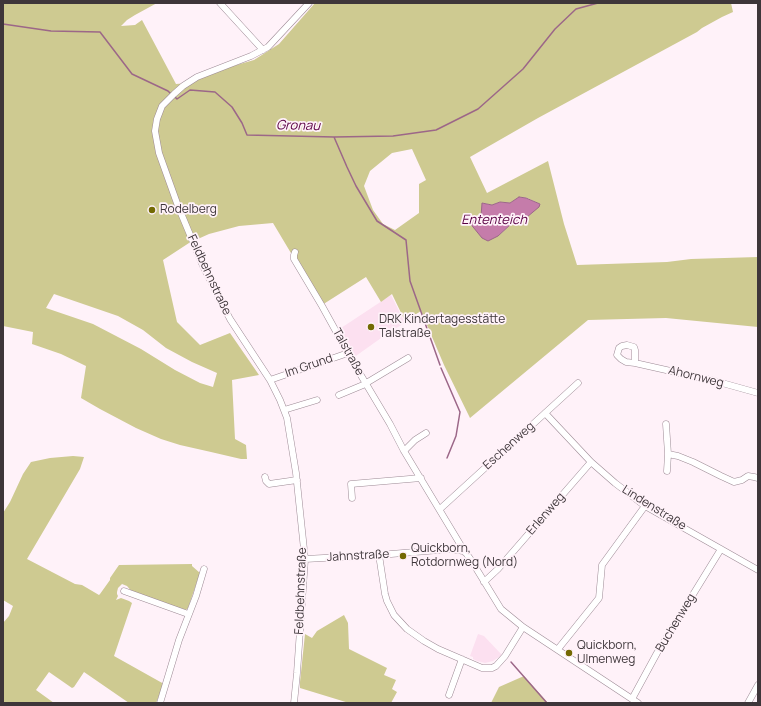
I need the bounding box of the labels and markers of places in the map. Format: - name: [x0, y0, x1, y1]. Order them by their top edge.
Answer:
- place label: Rodelberg: [160, 203, 217, 217]
- marker: Rodelberg: [147, 205, 157, 215]
- place label: DRK Kindertagesstätte Talstraße: [379, 313, 505, 341]
- marker: DRK Kindertagesstätte Talstraße: [366, 322, 376, 332]
- place label: Quickborn, Rotdornweg (Nord): [411, 542, 518, 570]
- marker: Quickborn, Rotdornweg (Nord): [398, 551, 408, 561]
- place label: Quickborn, Ulmenweg: [577, 639, 637, 667]
- marker: Quickborn, Ulmenweg: [564, 648, 574, 658]

